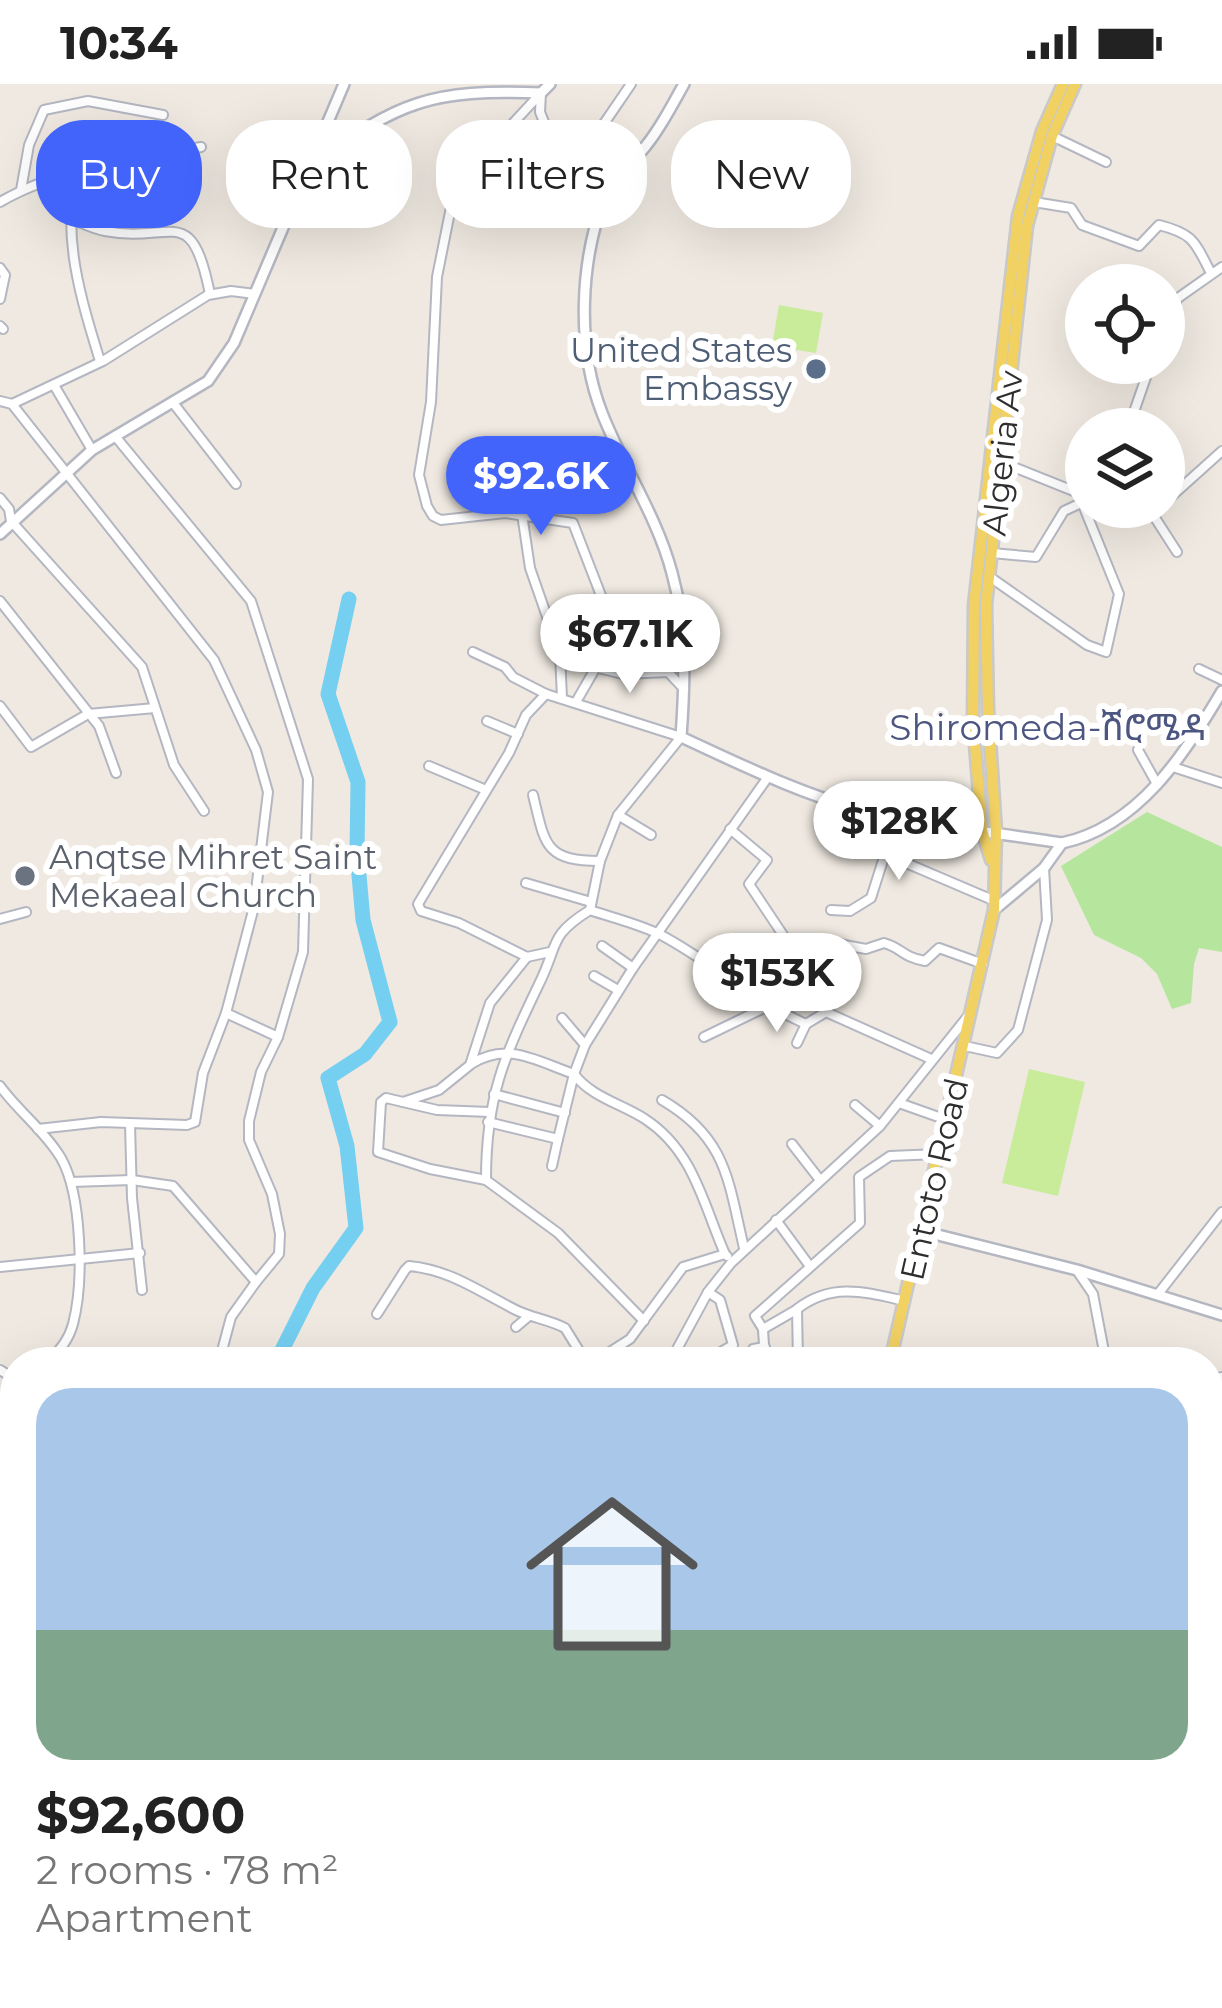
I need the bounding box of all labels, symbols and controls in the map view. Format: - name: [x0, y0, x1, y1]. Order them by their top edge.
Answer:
- text: 10:34: [60, 15, 178, 70]
- chip: Buy: [36, 120, 202, 228]
- chip: Rent: [226, 120, 412, 228]
- chip: Filters: [436, 120, 647, 228]
- chip: New: [671, 120, 851, 228]
- map controls: [1065, 264, 1185, 528]
- button: locate: [1065, 264, 1185, 384]
- place label: United States Embassy: [570, 330, 792, 408]
- marker: United States Embassy: [803, 356, 829, 382]
- street label: Algeria Av: [973, 368, 1031, 538]
- button: layers: [1065, 408, 1185, 528]
- pin: $92.6K: [443, 436, 639, 538]
- text: $92.6K: [473, 451, 609, 499]
- pin: $67.1K: [532, 594, 728, 696]
- text: $67.1K: [567, 609, 693, 657]
- district label: Shiromeda-ሽሮሜዳ: [889, 705, 1207, 749]
- pin: $128K: [815, 781, 983, 883]
- text: $128K: [840, 796, 958, 844]
- place label: Anqtse Mihret Saint Mekaeal Church: [49, 837, 377, 915]
- marker: Anqtse Mihret Saint Mekaeal Church: [12, 863, 38, 889]
- pin: $153K: [693, 933, 861, 1035]
- text: $153K: [720, 948, 834, 996]
- street label: Entoto Road: [891, 1074, 977, 1284]
- icon: home: [504, 1466, 720, 1682]
- text: $92,600: [36, 1784, 245, 1846]
- text: 2 rooms · 78 m²: [36, 1846, 339, 1894]
- text: Apartment: [36, 1894, 252, 1942]

